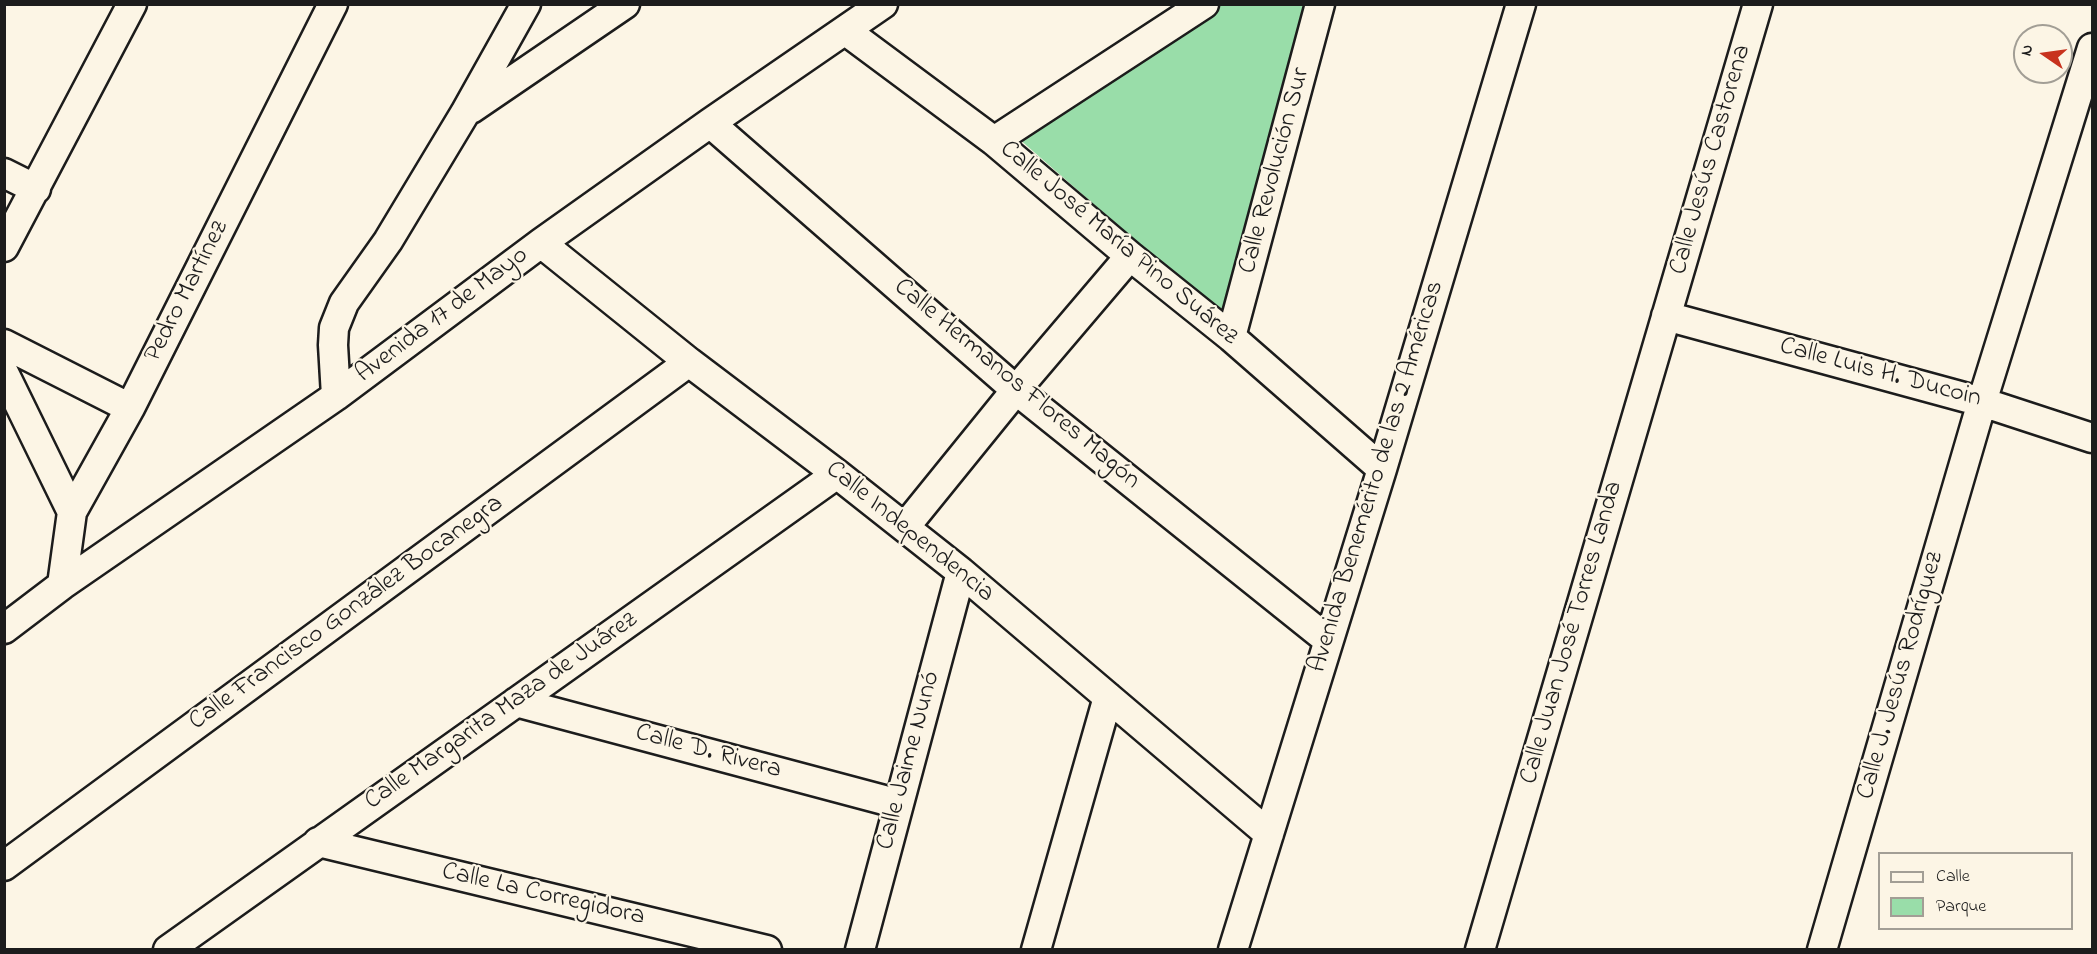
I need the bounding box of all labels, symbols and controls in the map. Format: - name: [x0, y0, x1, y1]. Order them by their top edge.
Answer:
- north arrow: [2013, 24, 2073, 84]
- street label: Calle Jesús Castorena: [1664, 41, 1760, 279]
- text: N: [2015, 42, 2040, 58]
- street label: Calle Revolución Sur: [1234, 65, 1318, 277]
- street label: Calle José María Pino Suárez: [992, 135, 1244, 353]
- street label: Pedro Martínez: [139, 216, 237, 368]
- street label: Avenida 17 de Mayo: [351, 241, 535, 391]
- street label: Calle Hermanos Flores Magón: [886, 273, 1146, 497]
- street label: Avenida Benemérito de las 2 Américas: [1303, 277, 1453, 677]
- street label: Calle Luis H. Ducoin: [1776, 332, 1984, 416]
- street label: Calle Independencia: [818, 455, 1000, 611]
- street label: Calle Juan José Torres Landa: [1515, 478, 1631, 788]
- street label: Calle Francisco González Bocanegra: [184, 489, 510, 739]
- street label: Calle J. Jesús Rodríguez: [1852, 549, 1952, 803]
- street label: Calle Margarita Maza de Juárez: [359, 606, 645, 818]
- street label: Calle Jaime Nunó: [871, 668, 949, 854]
- street label: Calle D. Rivera: [632, 719, 784, 787]
- legend: [1878, 852, 2073, 930]
- street label: Calle La Corregidora: [438, 857, 648, 935]
- text: Calle: [1936, 864, 1970, 890]
- text: Parque: [1936, 894, 1986, 920]

